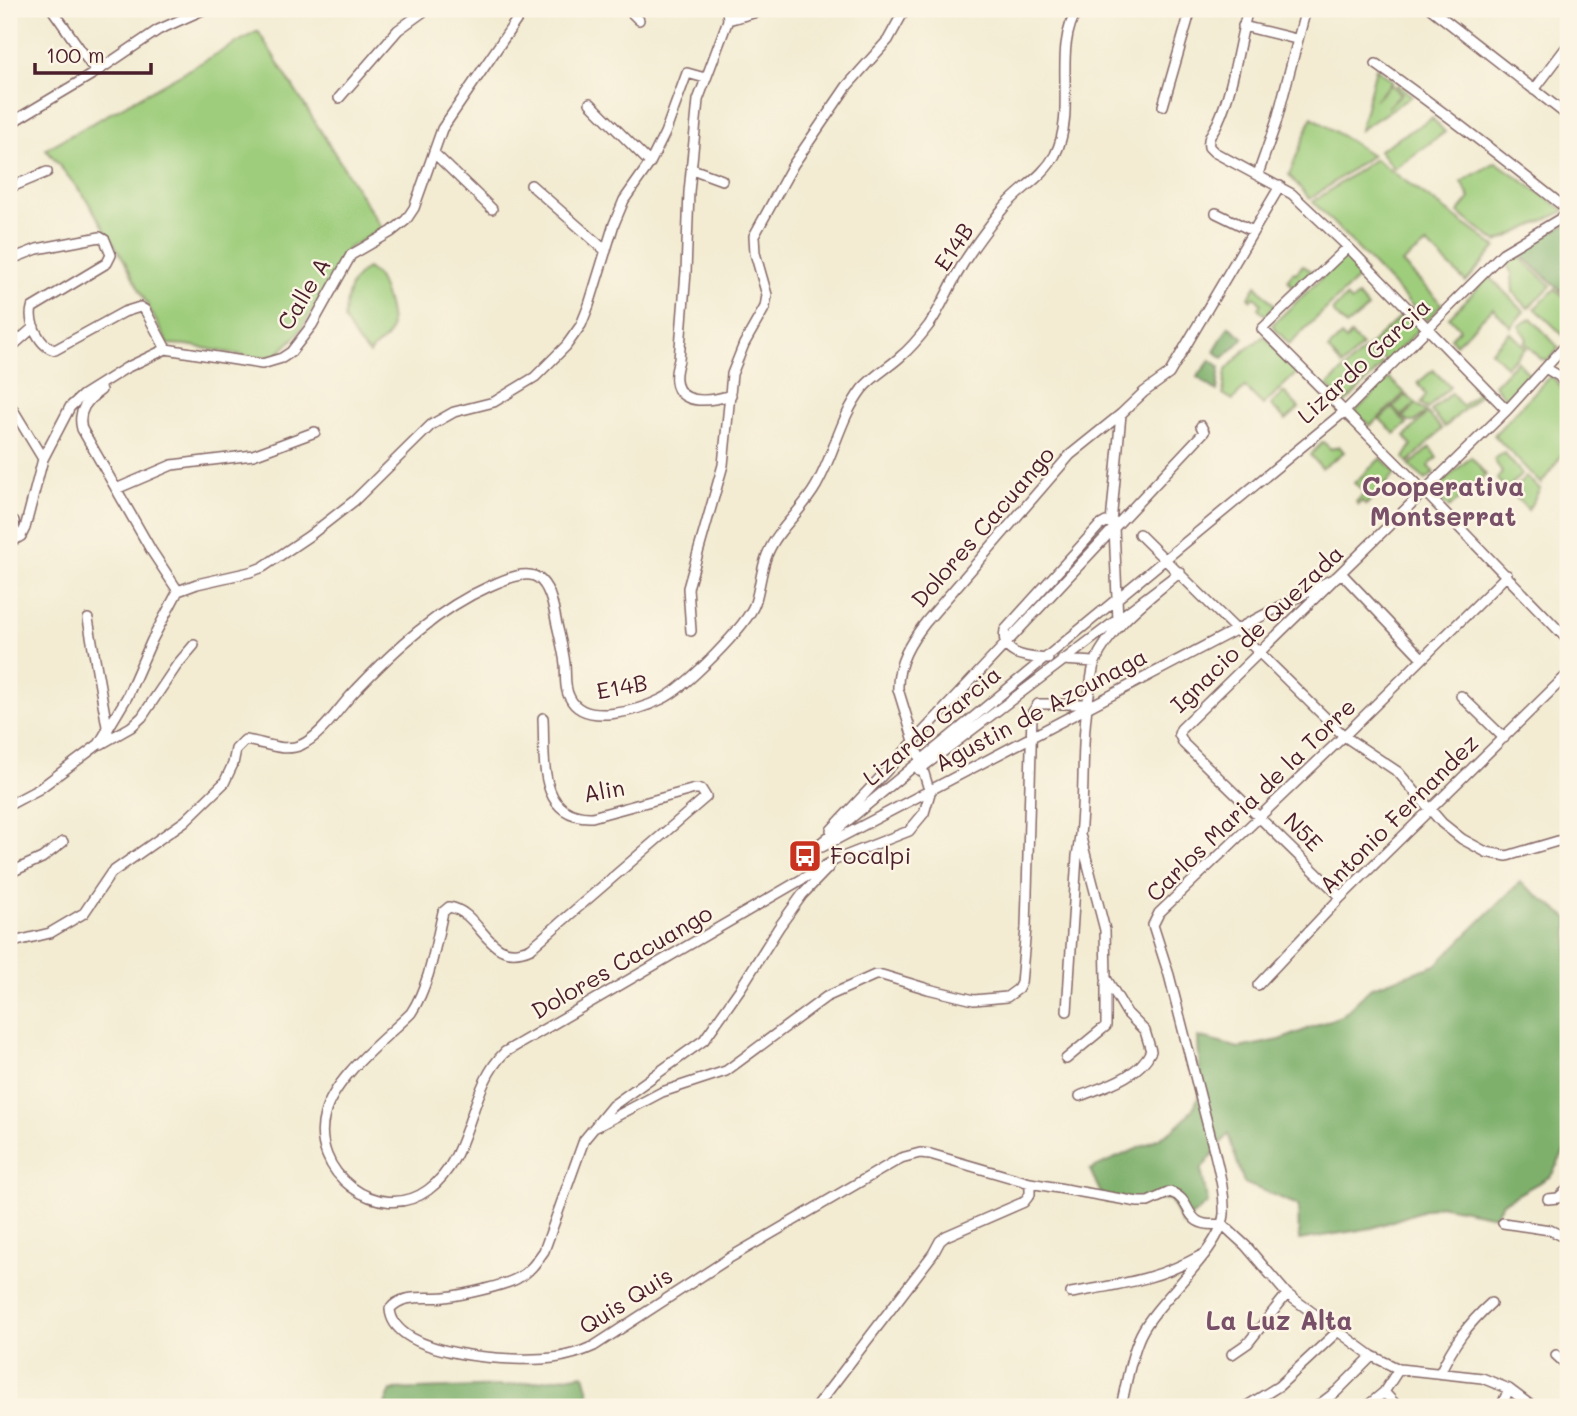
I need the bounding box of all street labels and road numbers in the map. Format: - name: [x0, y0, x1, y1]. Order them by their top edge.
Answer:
- street label: E14B: [927, 217, 980, 276]
- street label: Calle A: [270, 252, 337, 335]
- street label: Lizardo Garcia: [1290, 291, 1436, 430]
- street label: Dolores Cacuango: [904, 439, 1061, 613]
- street label: Ignacio de Quezada: [1164, 538, 1349, 719]
- street label: Agustin de Azcunaga: [929, 640, 1152, 778]
- street label: Lizardo Garcia: [856, 659, 1007, 792]
- street label: E14B: [594, 666, 650, 706]
- street label: Carlos Maria de la Torre: [1139, 691, 1362, 908]
- street label: Antonio Fernandez: [1312, 727, 1484, 899]
- street label: Alin: [581, 772, 627, 808]
- street label: N5E: [1278, 805, 1330, 857]
- street label: Dolores Cacuango: [526, 897, 717, 1025]
- street label: Quis Quis: [573, 1260, 678, 1341]

